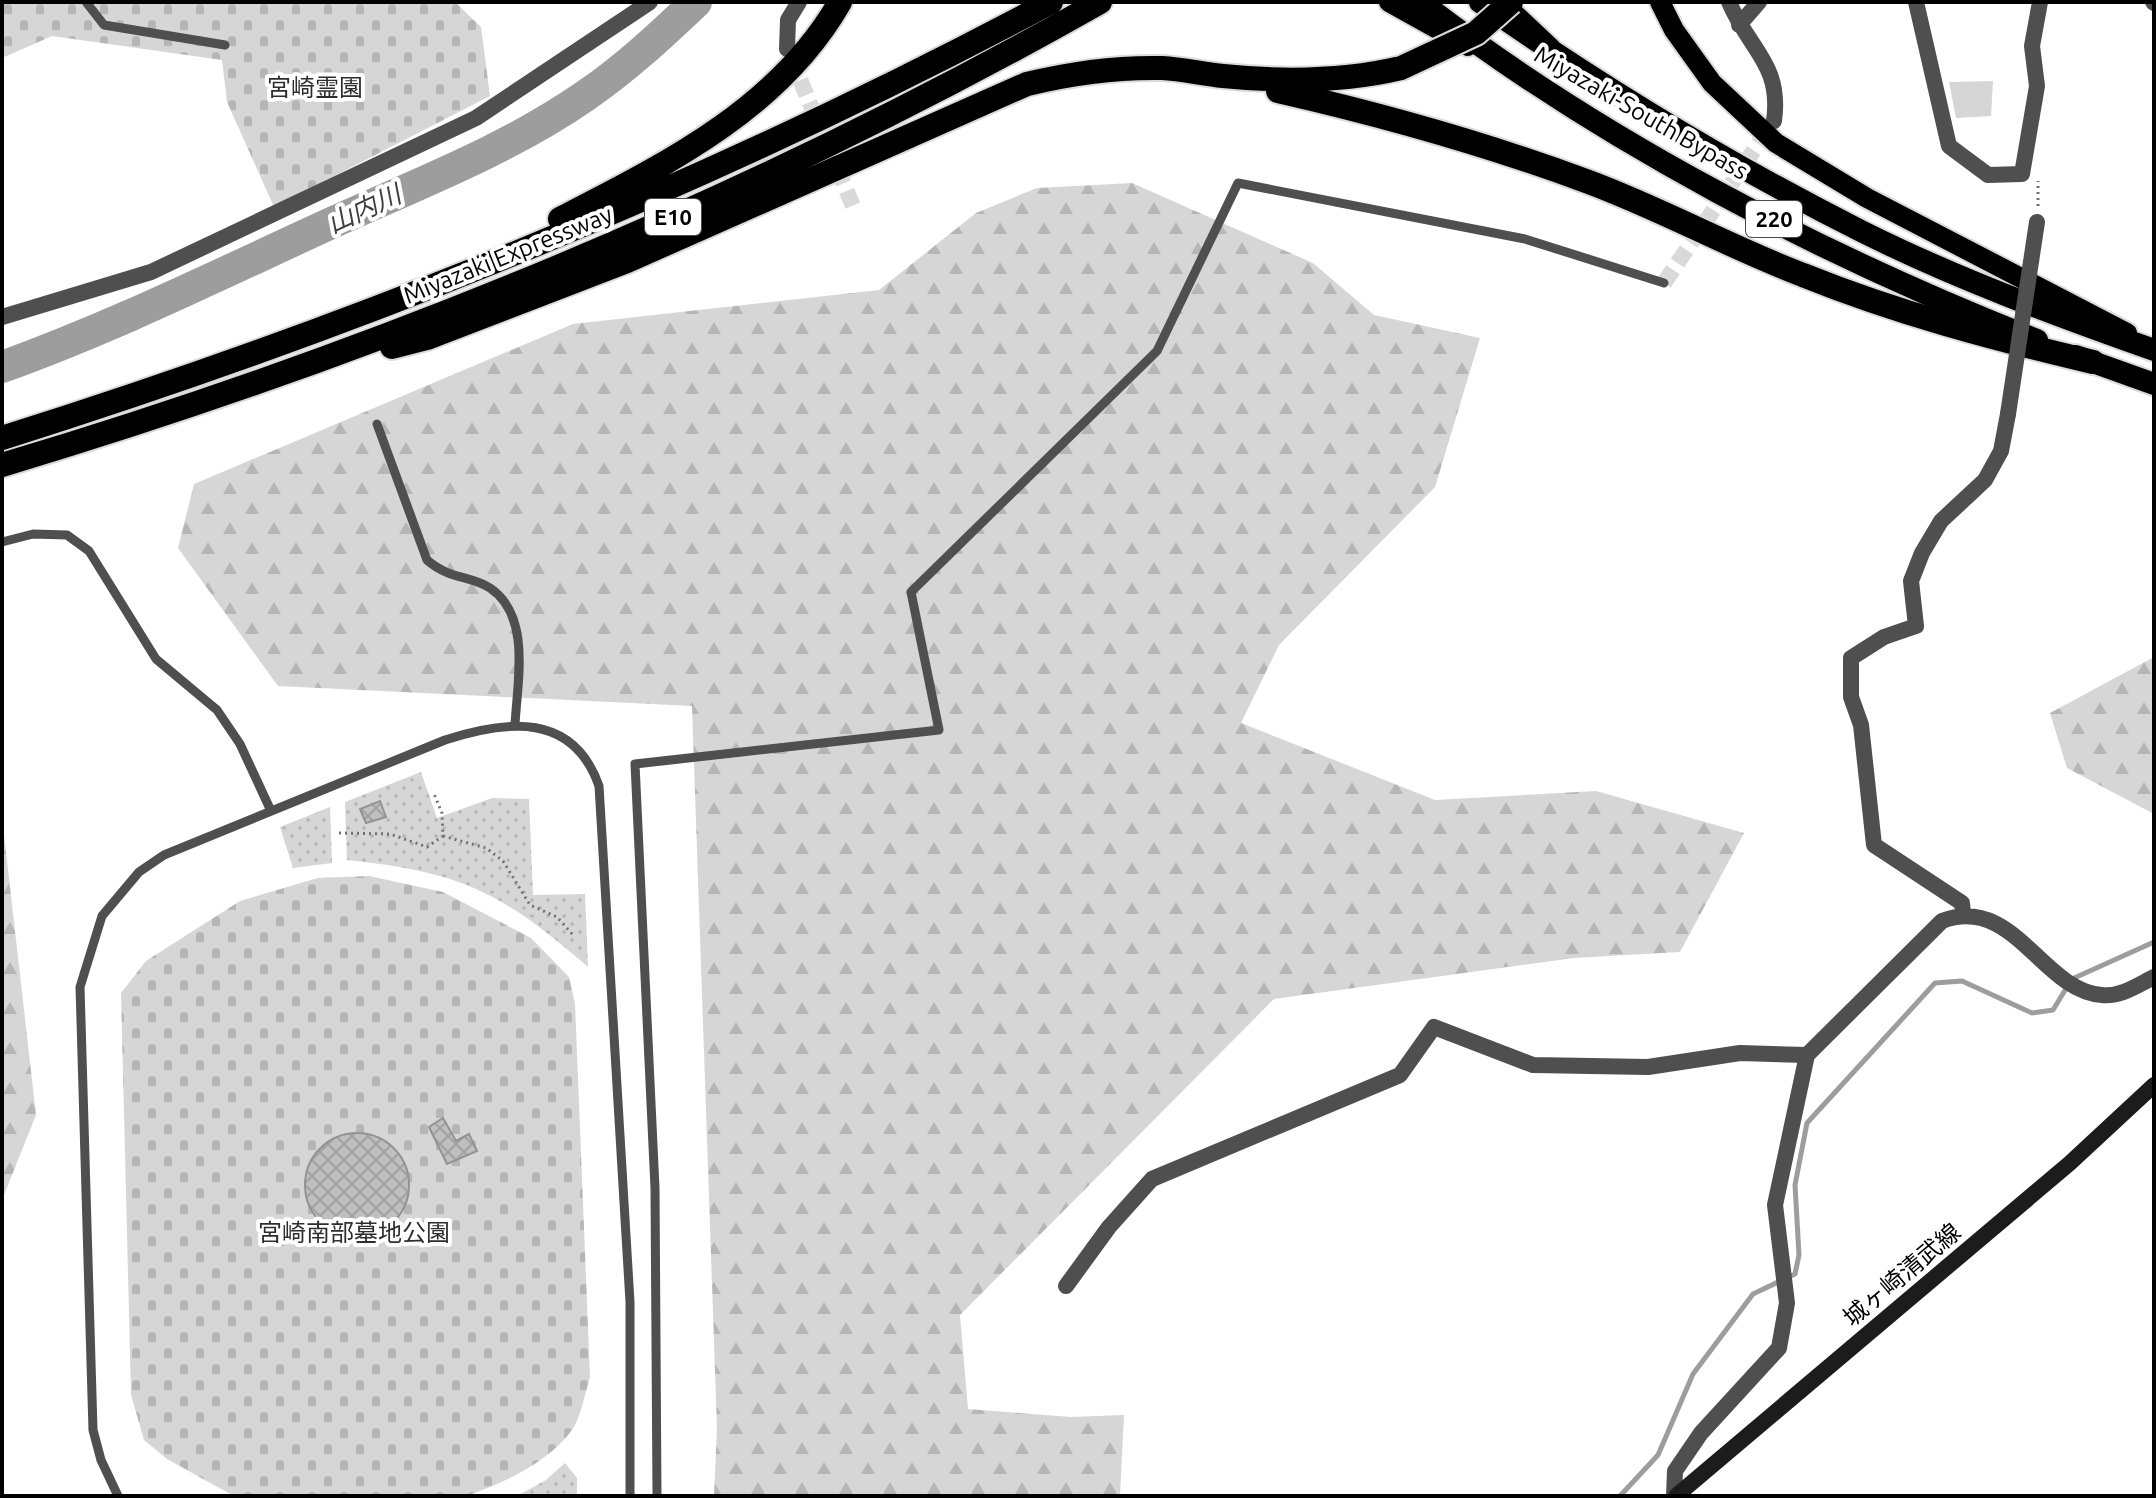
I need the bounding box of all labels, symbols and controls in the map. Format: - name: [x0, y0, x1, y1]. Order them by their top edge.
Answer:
- street label: Miyazaki-South Bypass: [1530, 40, 1753, 185]
- park label: 宮崎霊園: [267, 74, 363, 101]
- water label: 山内川: [322, 178, 408, 238]
- road number: E10: [645, 199, 701, 235]
- street label: Miyazaki Expressway: [399, 200, 617, 309]
- road number: 220: [1746, 201, 1802, 237]
- street label: 城ヶ崎清武線: [1838, 1218, 1966, 1331]
- park label: 宮崎南部墓地公園: [258, 1219, 450, 1246]

